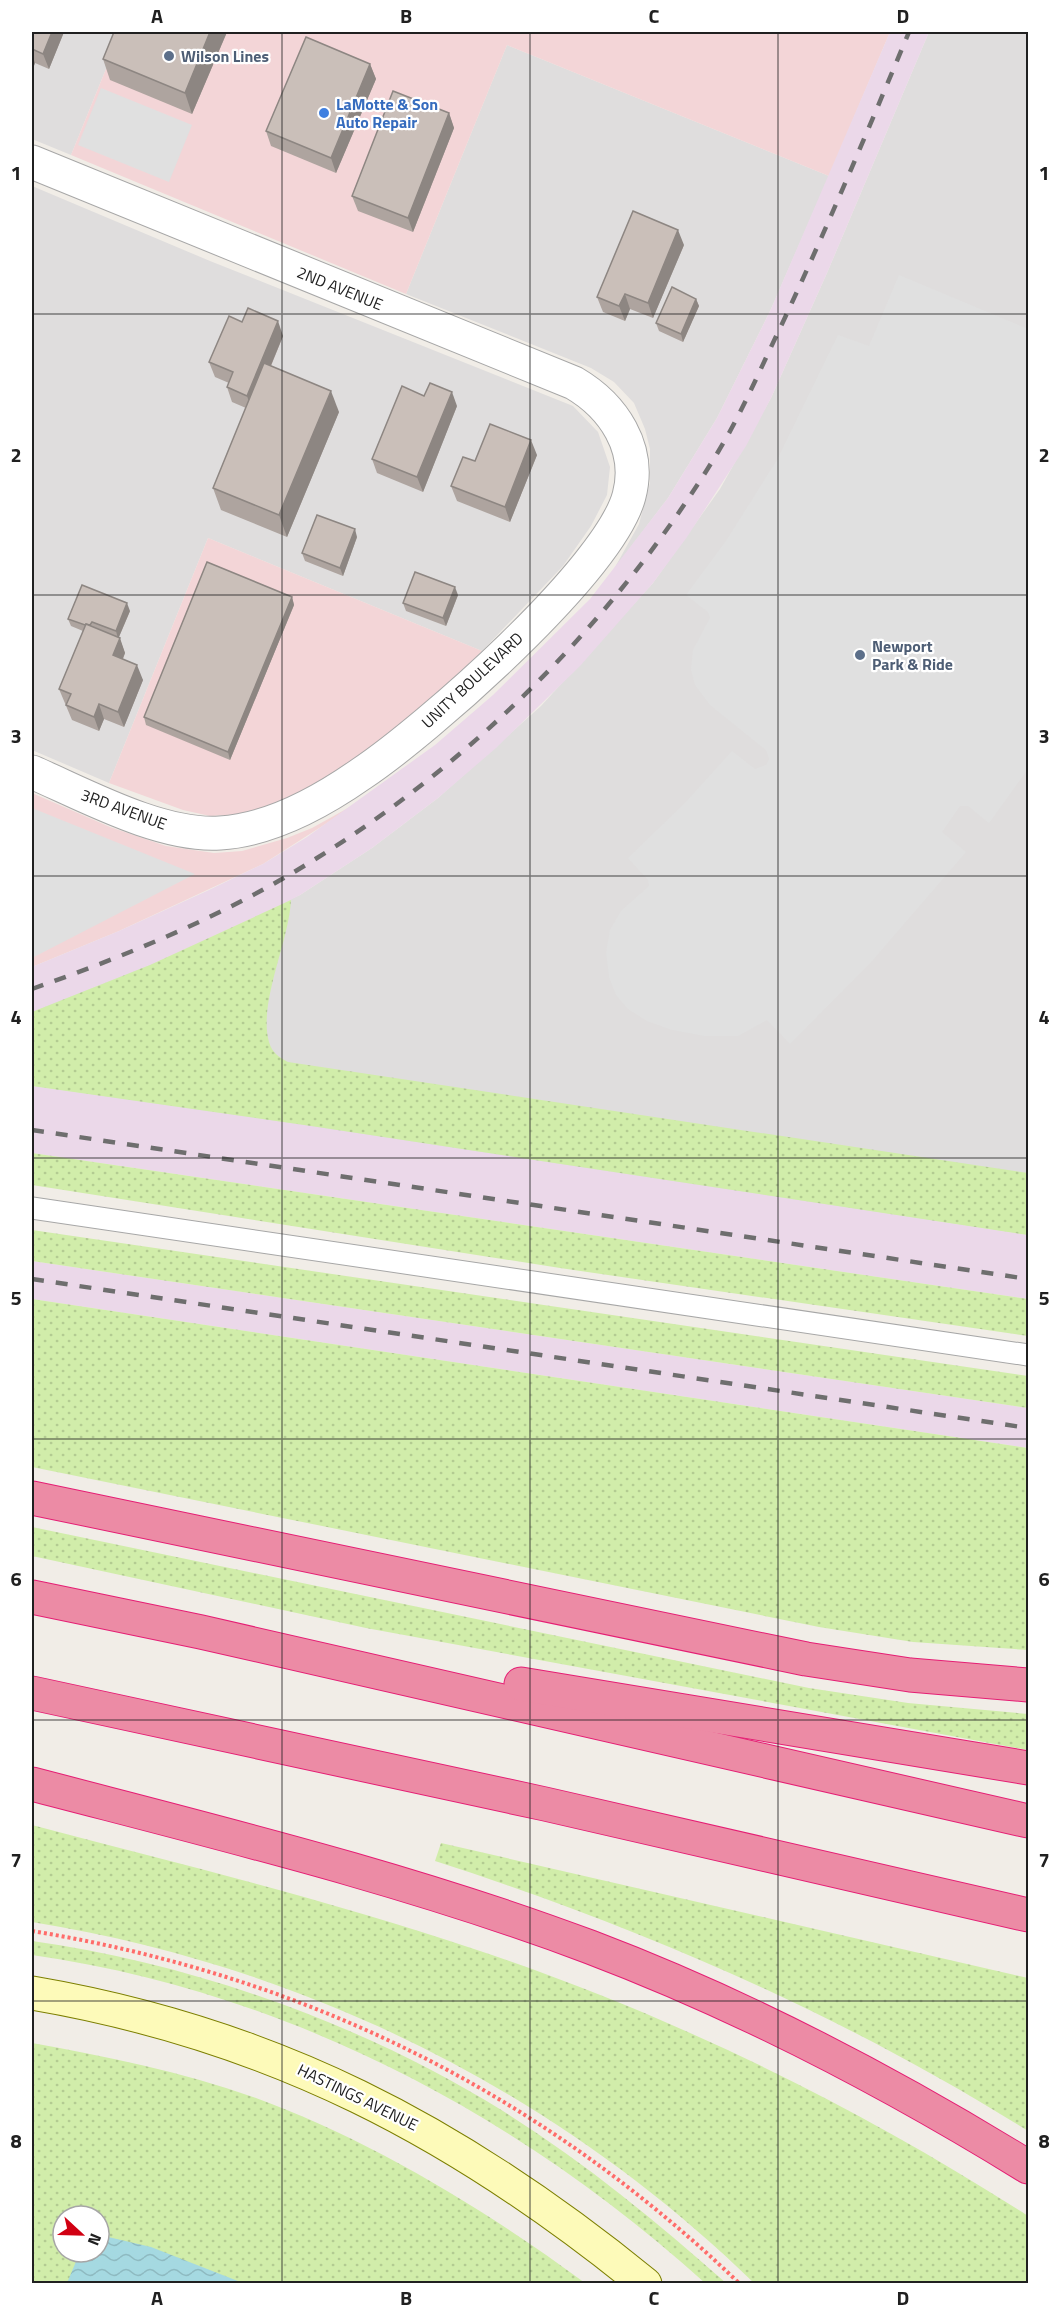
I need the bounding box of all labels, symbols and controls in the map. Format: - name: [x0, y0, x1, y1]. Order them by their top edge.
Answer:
- text: A: [151, 0, 163, 31]
- text: B: [400, 0, 412, 31]
- text: C: [649, 0, 660, 31]
- text: D: [897, 0, 909, 31]
- place label: Wilson Lines: [181, 44, 269, 68]
- marker: Wilson Lines: [162, 49, 176, 63]
- place label: LaMotte & Son Auto Repair: [336, 92, 438, 134]
- marker: LaMotte & Son Auto Repair: [317, 106, 331, 120]
- text: 1: [10, 157, 22, 188]
- text: 1: [1038, 157, 1050, 188]
- street label: 2ND AVENUE: [293, 260, 387, 316]
- text: 2: [10, 439, 22, 470]
- text: 2: [1038, 439, 1050, 470]
- street label: UNITY BOULEVARD: [416, 626, 528, 734]
- place label: Newport Park & Ride: [872, 634, 953, 676]
- marker: Newport Park & Ride: [853, 648, 867, 662]
- text: 3: [10, 720, 22, 751]
- text: 3: [1038, 720, 1050, 751]
- street label: 3RD AVENUE: [78, 782, 170, 836]
- text: 4: [10, 1001, 22, 1032]
- text: 4: [1038, 1001, 1050, 1032]
- text: 5: [10, 1282, 22, 1313]
- text: 5: [1038, 1282, 1050, 1313]
- text: 6: [10, 1563, 22, 1594]
- text: 6: [1038, 1563, 1050, 1594]
- text: 7: [10, 1844, 22, 1875]
- text: 7: [1038, 1844, 1050, 1875]
- street label: HASTINGS AVENUE: [294, 2057, 422, 2137]
- text: 8: [10, 2125, 22, 2156]
- text: 8: [1038, 2125, 1050, 2156]
- north arrow: [51, 2204, 111, 2264]
- text: N: [82, 2230, 108, 2249]
- text: A: [151, 2282, 163, 2313]
- text: B: [400, 2282, 412, 2313]
- text: C: [649, 2282, 660, 2313]
- text: D: [897, 2282, 909, 2313]

